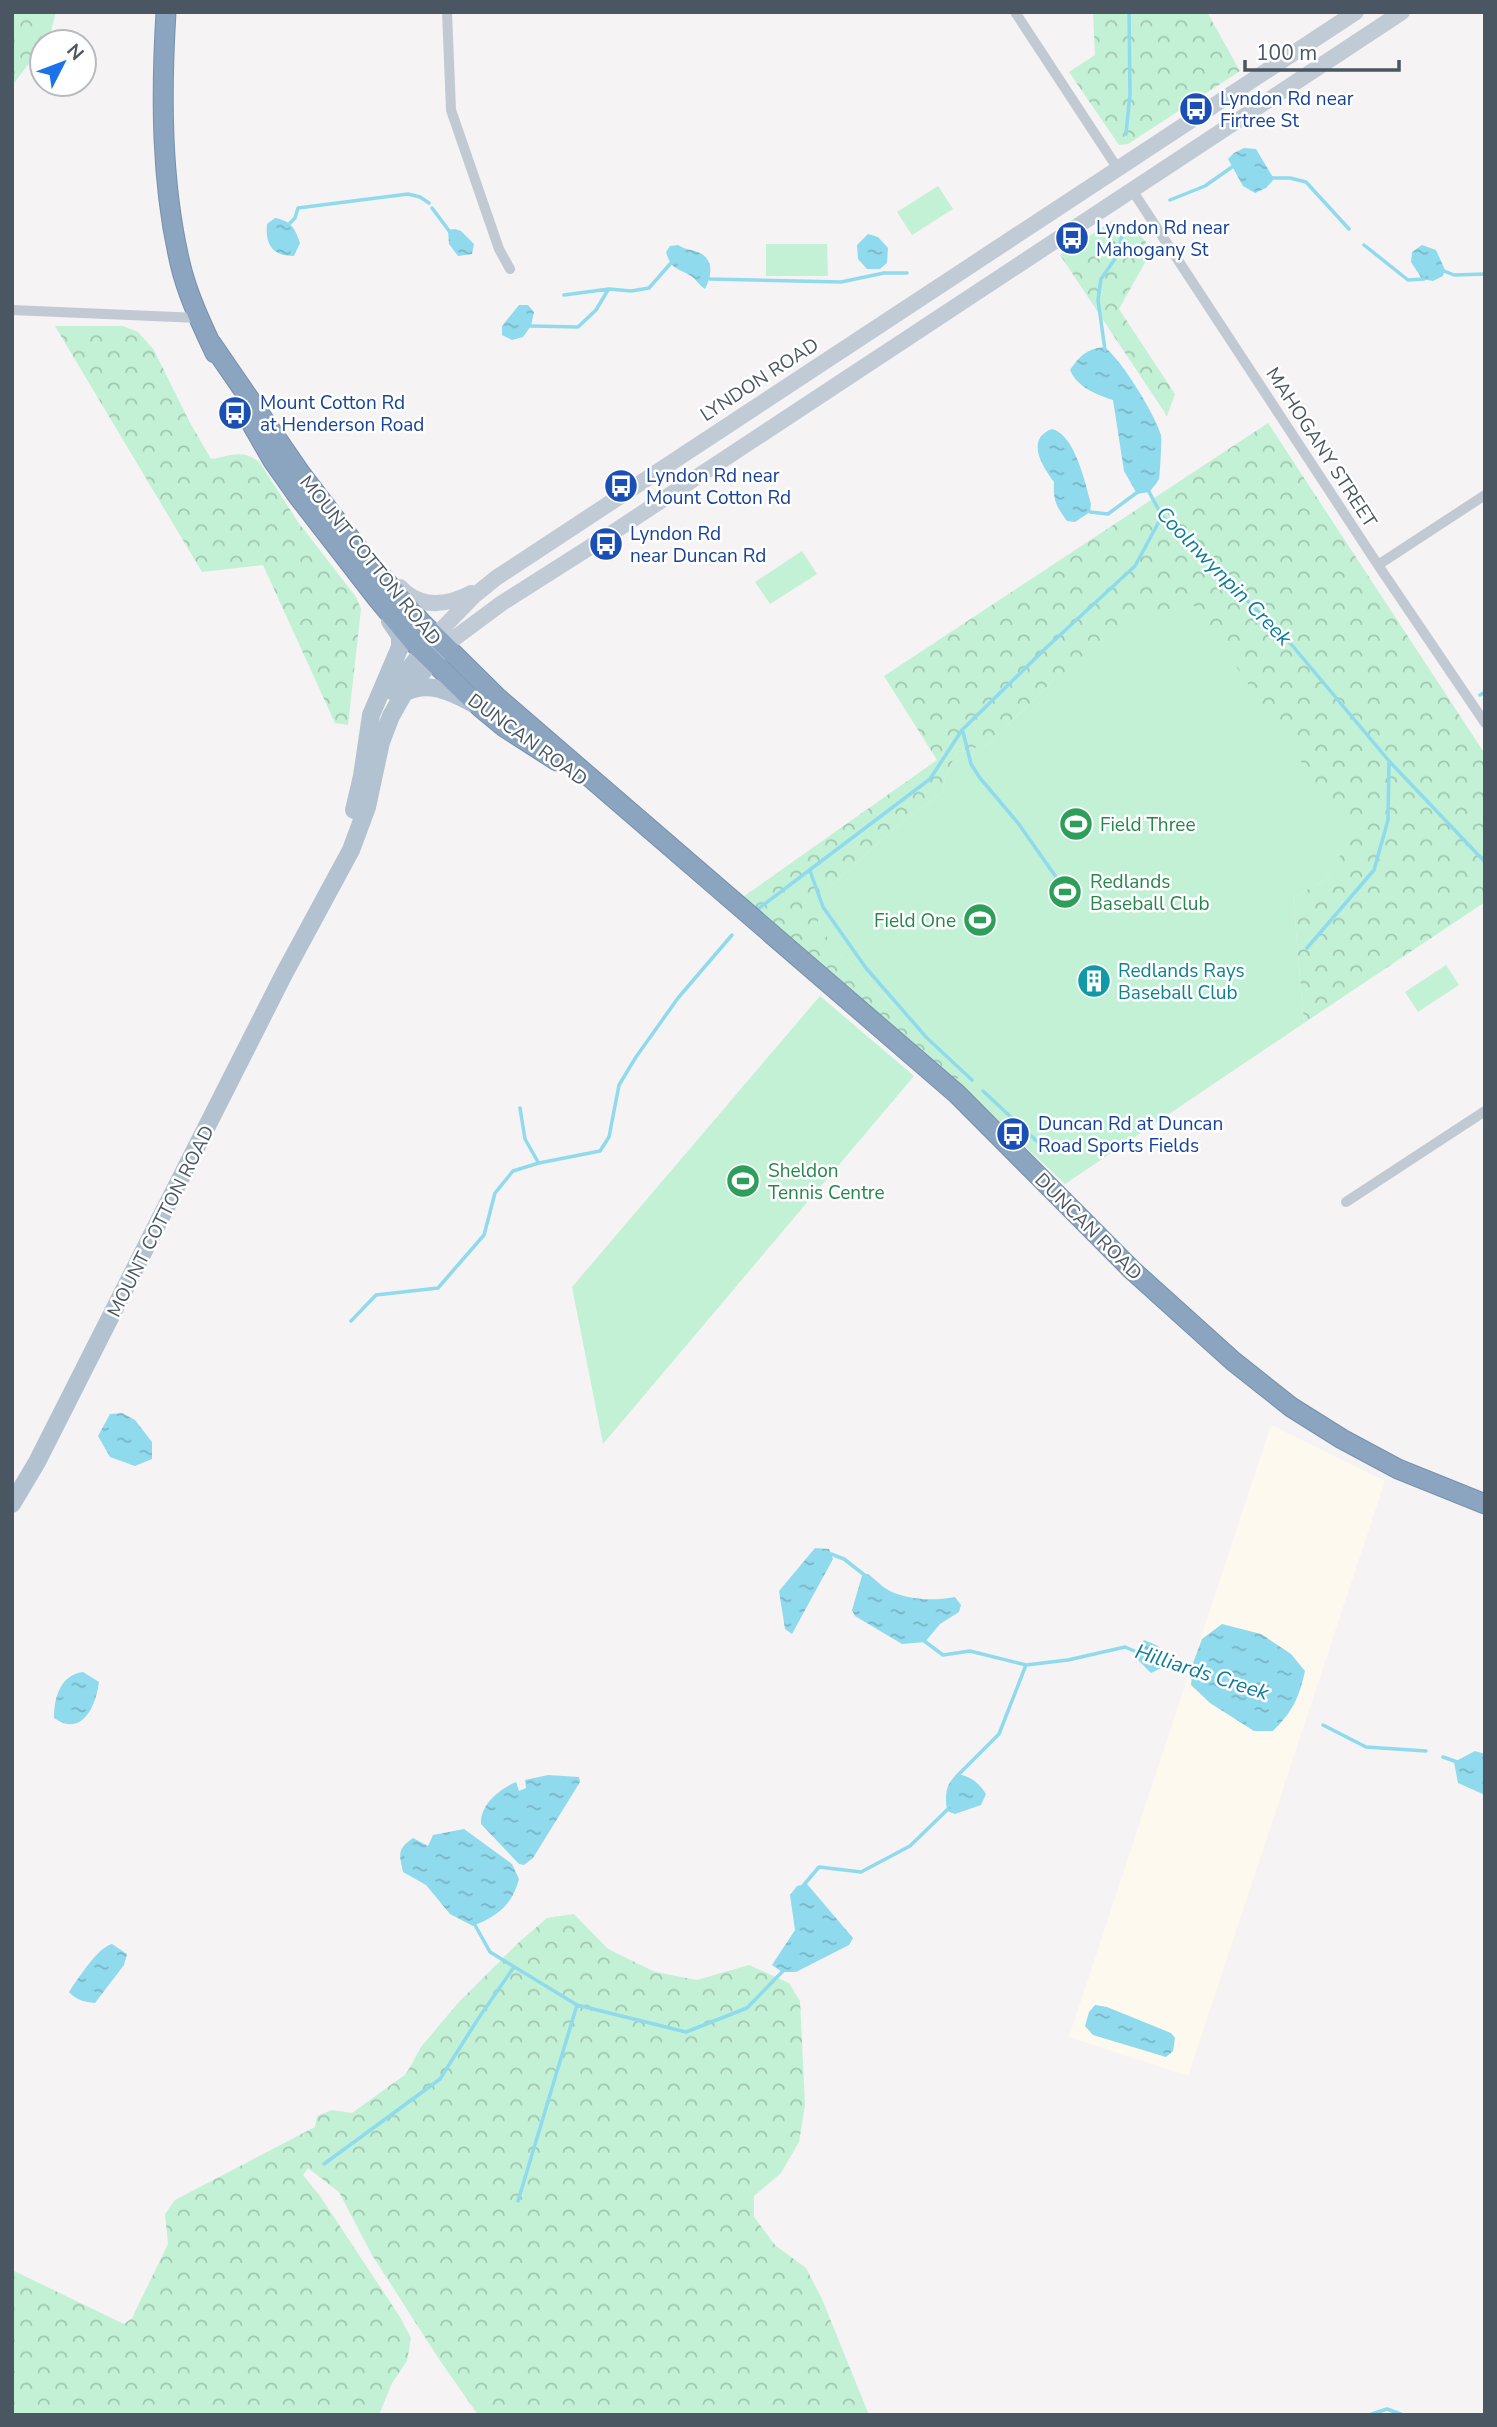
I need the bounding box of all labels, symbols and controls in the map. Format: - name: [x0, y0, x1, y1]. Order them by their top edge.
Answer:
- north arrow: [28, 28, 98, 98]
- scale bar: [1245, 28, 1399, 72]
- text: N: [60, 38, 89, 66]
- text: 100 m: [1256, 39, 1317, 67]
- place label: Lyndon Rd near Firtree St: [1220, 86, 1354, 134]
- bus stop icon: Lyndon Rd near Firtree St: [1177, 90, 1215, 128]
- place label: Lyndon Rd near Mahogany St: [1096, 215, 1230, 263]
- bus stop icon: Lyndon Rd near Mahogany St: [1053, 219, 1091, 257]
- street label: LYNDON ROAD: [695, 332, 824, 428]
- street label: MAHOGANY STREET: [1260, 362, 1383, 533]
- place label: Mount Cotton Rd at Henderson Road: [260, 390, 424, 438]
- bus stop icon: Mount Cotton Rd at Henderson Road: [216, 394, 254, 432]
- place label: Lyndon Rd near Mount Cotton Rd: [646, 463, 791, 511]
- bus stop icon: Lyndon Rd near Mount Cotton Rd: [602, 467, 640, 505]
- street label: MOUNT COTTON ROAD: [293, 470, 447, 651]
- water label: Coolnwynpin Creek: [1150, 500, 1298, 652]
- place label: Lyndon Rd near Duncan Rd: [630, 521, 766, 569]
- bus stop icon: Lyndon Rd near Duncan Rd: [587, 525, 625, 563]
- street label: DUNCAN ROAD: [462, 688, 593, 792]
- sports icon: Field Three: [1057, 805, 1095, 843]
- place label: Field Three: [1100, 812, 1196, 838]
- place label: Redlands Baseball Club: [1090, 869, 1210, 917]
- sports icon: Redlands Baseball Club: [1046, 873, 1084, 911]
- sports icon: Field One: [961, 901, 999, 939]
- place label: Field One: [874, 908, 956, 934]
- place label: Redlands Rays Baseball Club: [1118, 958, 1245, 1006]
- building icon: Redlands Rays Baseball Club: [1075, 962, 1113, 1000]
- place label: Duncan Rd at Duncan Road Sports Fields: [1038, 1111, 1223, 1159]
- bus stop icon: Duncan Rd at Duncan Road Sports Fields: [994, 1115, 1032, 1153]
- street label: MOUNT COTTON ROAD: [101, 1121, 221, 1322]
- place label: Sheldon Tennis Centre: [768, 1158, 885, 1206]
- sports icon: Sheldon Tennis Centre: [724, 1162, 762, 1200]
- street label: DUNCAN ROAD: [1029, 1167, 1148, 1286]
- water label: Hilliards Creek: [1132, 1637, 1273, 1707]

